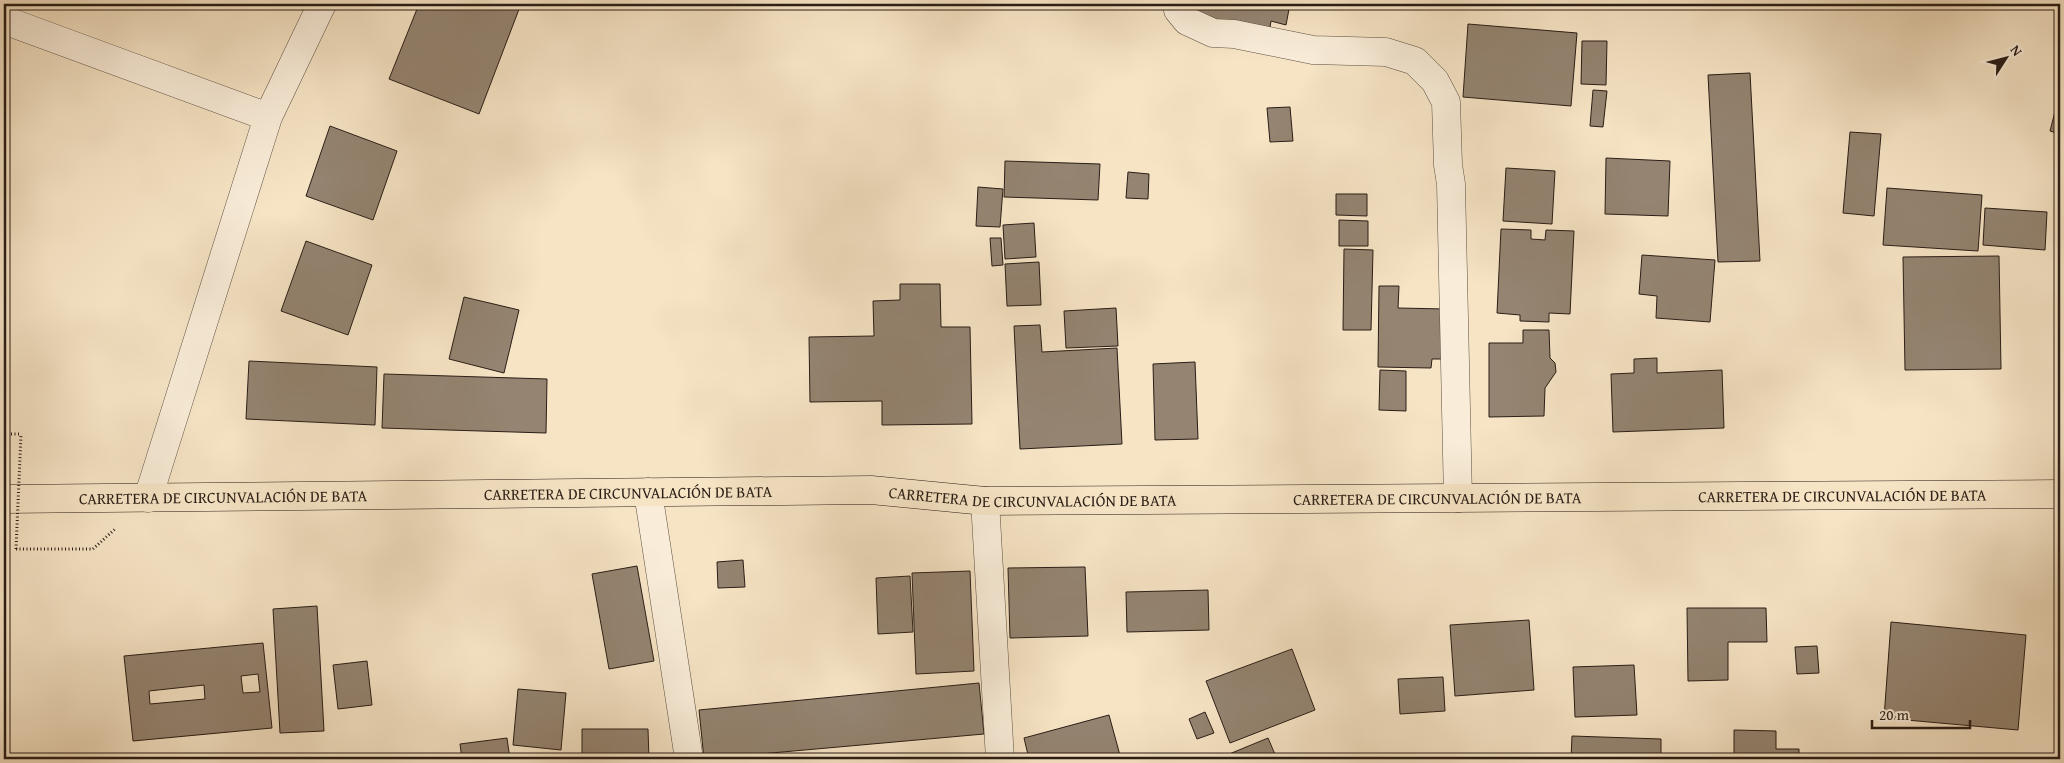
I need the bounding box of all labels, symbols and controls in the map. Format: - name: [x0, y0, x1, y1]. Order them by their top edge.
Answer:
- north arrow: [1982, 32, 2032, 82]
- text: N: [2006, 41, 2028, 61]
- street label: CARRETERA DE CIRCUNVALACIÓN DE BATA: [484, 479, 772, 506]
- street label: CARRETERA DE CIRCUNVALACIÓN DE BATA: [888, 480, 1177, 513]
- street label: CARRETERA DE CIRCUNVALACIÓN DE BATA: [1698, 482, 1987, 508]
- street label: CARRETERA DE CIRCUNVALACIÓN DE BATA: [79, 483, 367, 510]
- street label: CARRETERA DE CIRCUNVALACIÓN DE BATA: [1293, 485, 1582, 511]
- scale bar: [1872, 698, 1969, 730]
- text: 20 m: [1879, 704, 1910, 725]

